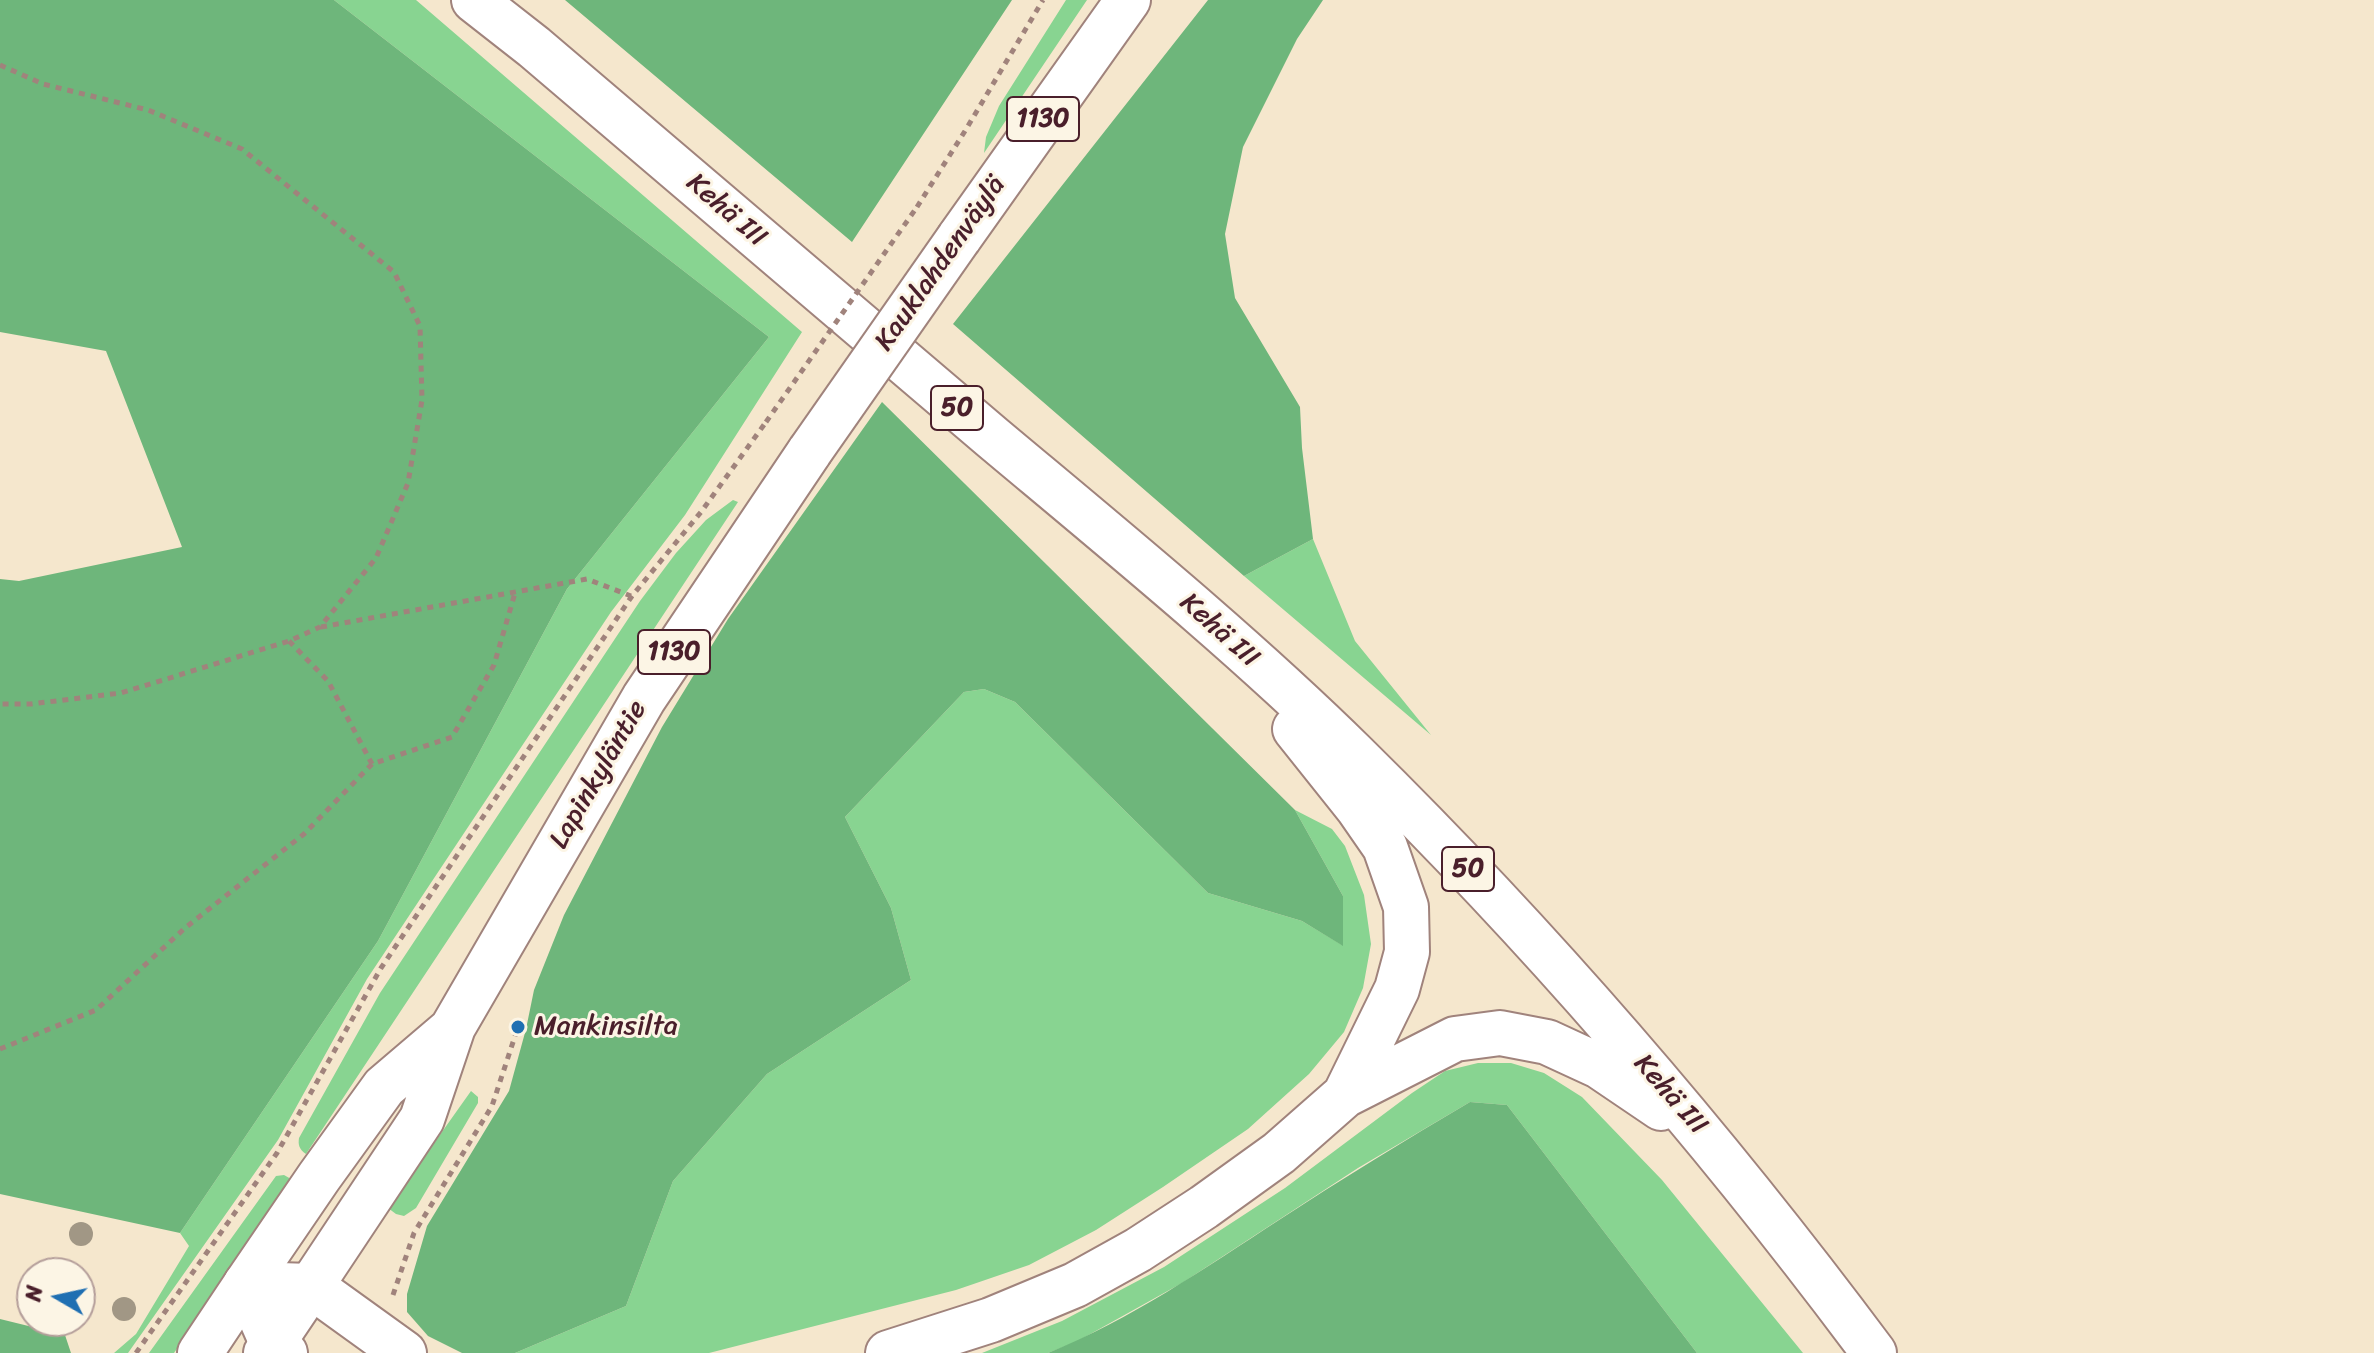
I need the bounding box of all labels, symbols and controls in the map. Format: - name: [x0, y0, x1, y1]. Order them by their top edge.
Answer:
- road number: 1130: [1007, 97, 1079, 141]
- street label: Kehä III: [679, 167, 773, 255]
- street label: Kauklahdenväylä: [868, 170, 1014, 358]
- road number: 50: [931, 386, 983, 430]
- street label: Kehä III: [1172, 586, 1266, 676]
- road number: 1130: [638, 630, 710, 674]
- street label: Lapinkyläntie: [543, 695, 655, 855]
- road number: 50: [1442, 847, 1494, 891]
- place label: Mankinsilta: [534, 1010, 678, 1044]
- marker: Mankinsilta: [509, 1018, 527, 1036]
- street label: Kehä III: [1626, 1048, 1714, 1142]
- north arrow: [16, 1257, 96, 1337]
- text: N: [13, 1283, 54, 1304]

